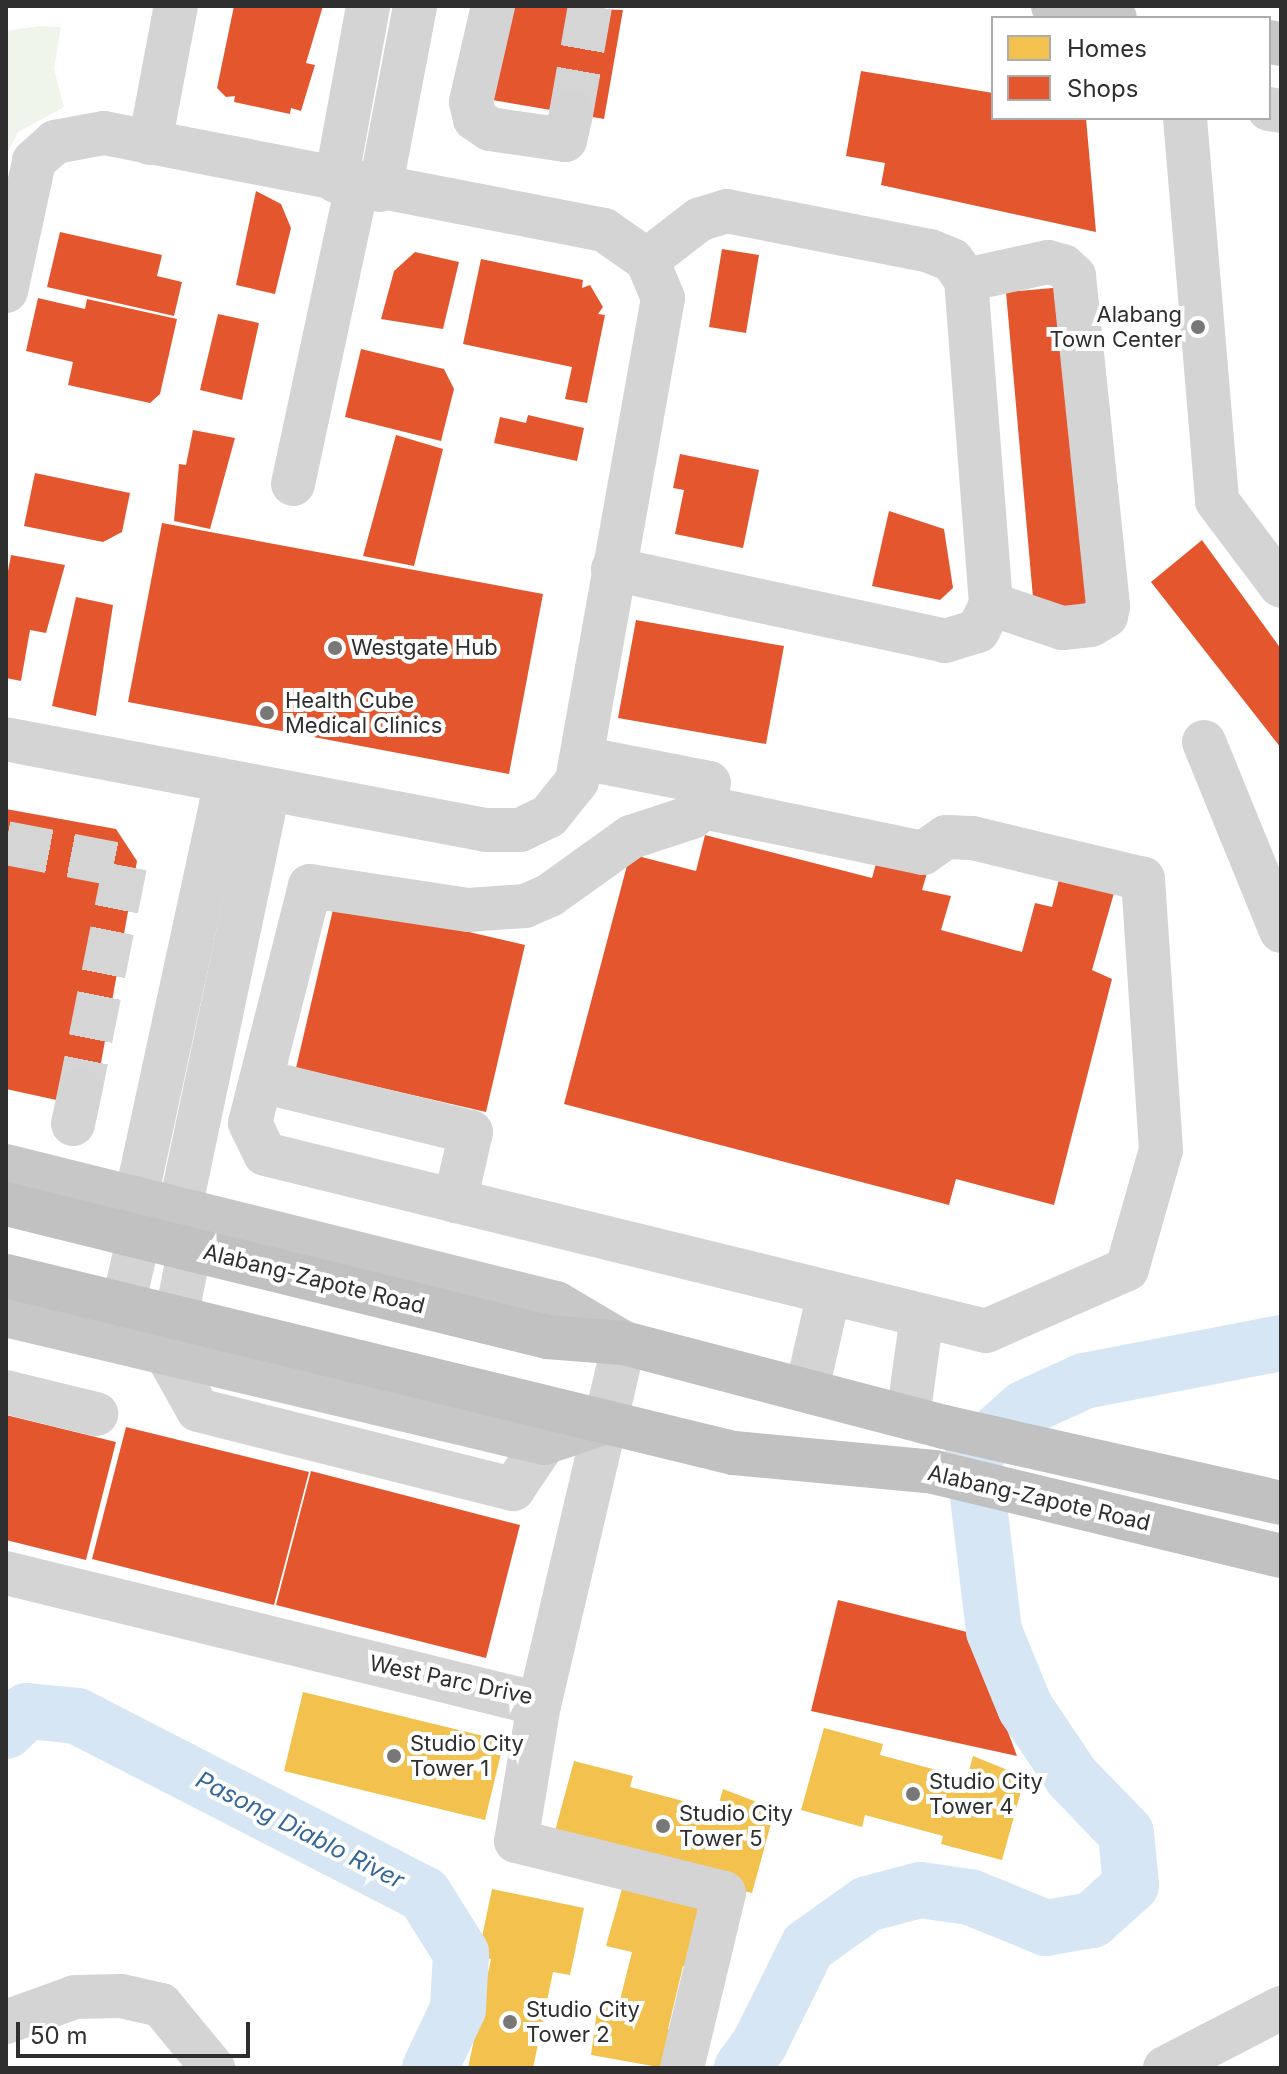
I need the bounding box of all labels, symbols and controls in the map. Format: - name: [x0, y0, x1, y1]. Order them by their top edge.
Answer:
- legend: [991, 16, 1271, 120]
- text: Homes: [1067, 34, 1147, 63]
- text: Shops: [1067, 74, 1138, 103]
- place label: Alabang Town Center: [1050, 301, 1182, 352]
- marker: Alabang Town Center: [1189, 318, 1207, 336]
- place label: Westgate Hub: [351, 635, 498, 661]
- marker: Westgate Hub: [326, 639, 344, 657]
- place label: Health Cube Medical Clinics: [285, 687, 442, 738]
- marker: Health Cube Medical Clinics: [256, 702, 278, 724]
- street label: Alabang-Zapote Road: [200, 1239, 428, 1319]
- street label: Alabang-Zapote Road: [925, 1460, 1153, 1536]
- street label: West Parc Drive: [367, 1650, 535, 1710]
- place label: Studio City Tower 1: [410, 1730, 524, 1782]
- marker: Studio City Tower 1: [385, 1747, 403, 1765]
- water label: Pasong Diablo River: [191, 1765, 409, 1895]
- place label: Studio City Tower 4: [929, 1768, 1043, 1820]
- marker: Studio City Tower 4: [904, 1785, 922, 1803]
- place label: Studio City Tower 5: [679, 1800, 793, 1852]
- marker: Studio City Tower 5: [654, 1817, 672, 1835]
- place label: Studio City Tower 2: [526, 1996, 640, 2048]
- scale bar: [20, 2006, 254, 2056]
- marker: Studio City Tower 2: [501, 2013, 519, 2031]
- text: 50 m: [30, 2021, 88, 2050]

